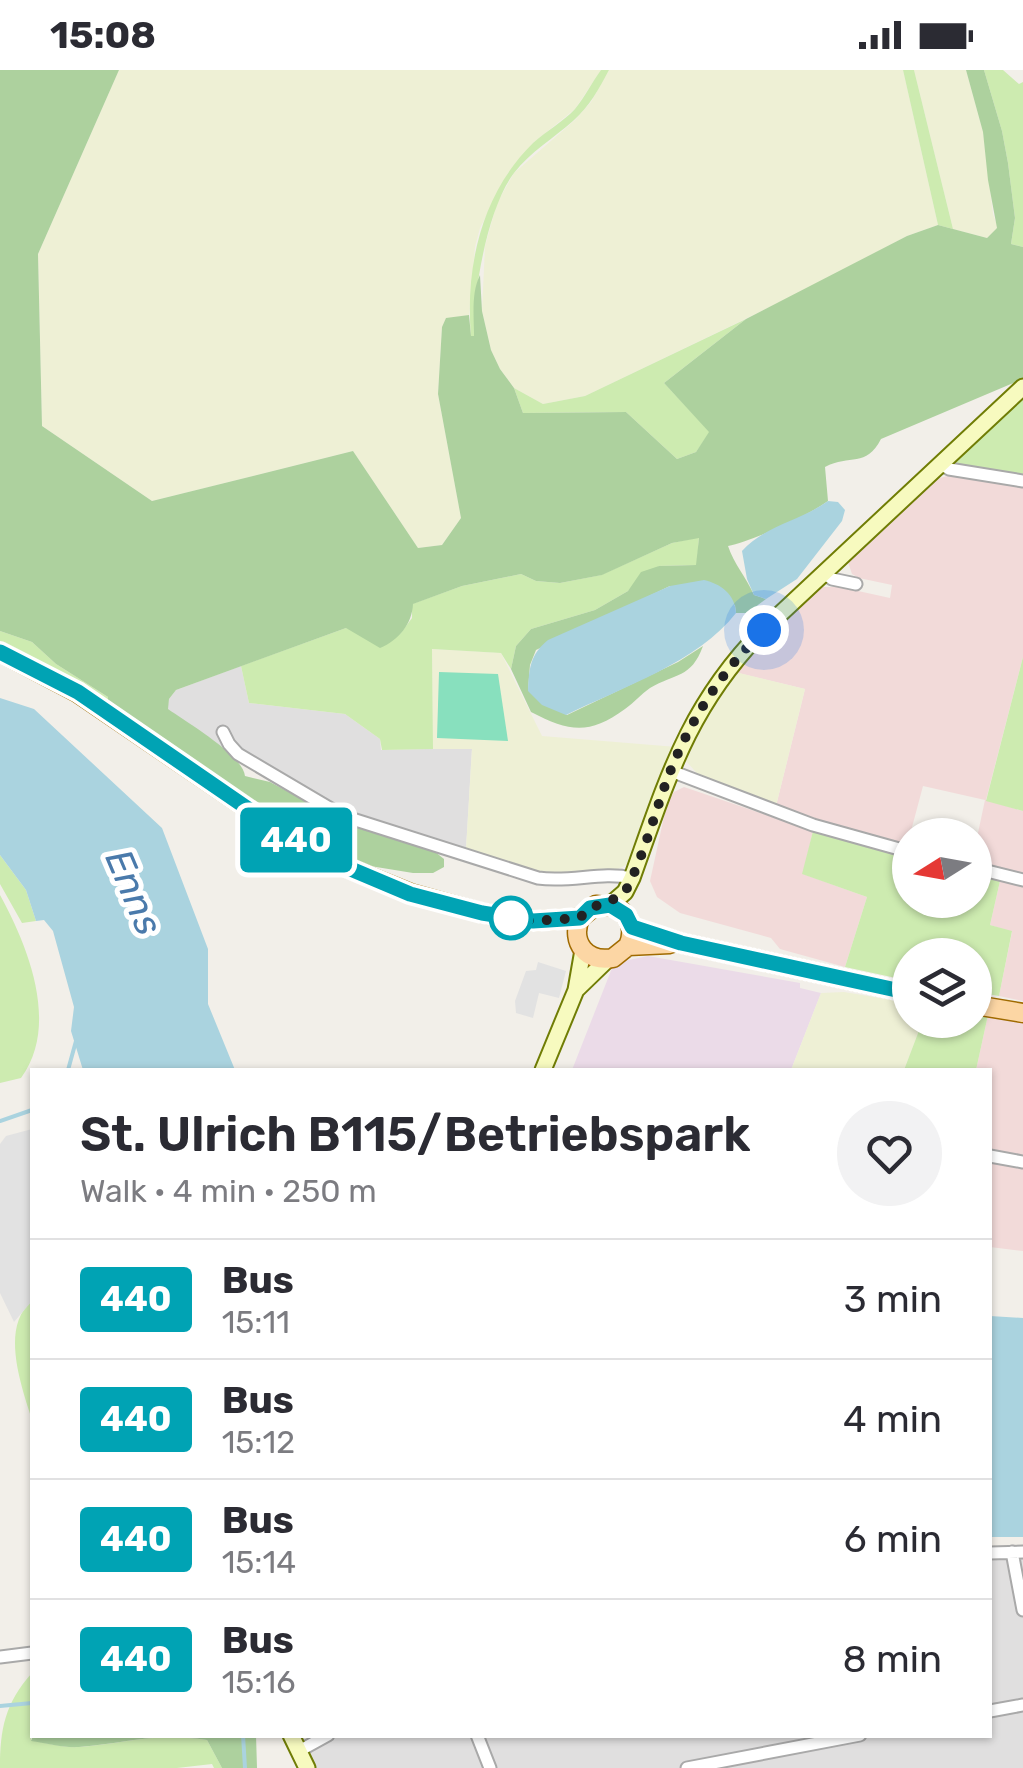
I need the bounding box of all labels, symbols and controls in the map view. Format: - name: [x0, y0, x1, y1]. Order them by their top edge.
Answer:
- text: 15:08: [50, 12, 156, 58]
- your location: [739, 605, 789, 655]
- line badge: 440: [238, 808, 354, 872]
- north arrow: [892, 818, 992, 918]
- map controls: [892, 818, 992, 1038]
- text: 440: [260, 819, 332, 861]
- water label: Enns: [96, 842, 172, 942]
- unlabelled marker: [490, 897, 532, 939]
- button: layers: [892, 938, 992, 1038]
- button: heart: [837, 1101, 942, 1206]
- text: St. Ulrich B115/Betriebspark: [80, 1106, 750, 1163]
- text: Walk · 4 min · 250 m: [80, 1172, 377, 1210]
- text: Bus: [222, 1257, 294, 1303]
- text: 3 min: [844, 1276, 942, 1322]
- text: 440: [100, 1278, 172, 1320]
- text: 15:11: [222, 1303, 290, 1341]
- text: Bus: [222, 1377, 294, 1423]
- text: 4 min: [843, 1396, 942, 1442]
- text: 440: [100, 1398, 172, 1440]
- text: 15:12: [222, 1423, 295, 1461]
- text: Bus: [222, 1497, 294, 1543]
- text: 6 min: [844, 1516, 942, 1562]
- text: 440: [100, 1518, 172, 1560]
- text: 15:14: [222, 1543, 296, 1581]
- text: Bus: [222, 1617, 294, 1663]
- text: 8 min: [843, 1636, 942, 1682]
- text: 440: [100, 1638, 172, 1680]
- text: 15:16: [222, 1663, 296, 1701]

